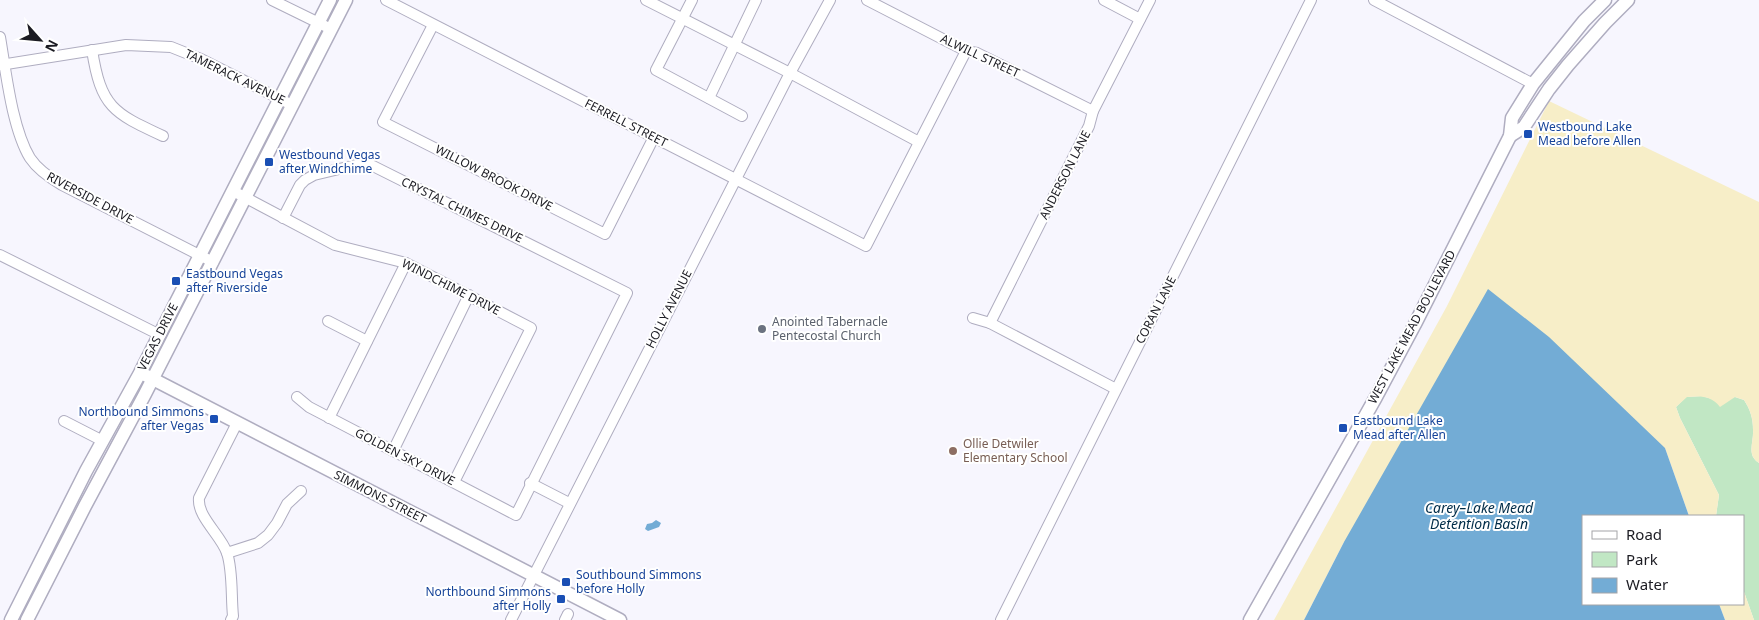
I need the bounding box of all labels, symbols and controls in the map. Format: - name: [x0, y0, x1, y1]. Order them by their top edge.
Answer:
- north arrow: [15, 15, 65, 65]
- street label: ALWILL STREET: [938, 30, 1023, 81]
- text: N: [41, 37, 63, 56]
- street label: TAMERACK AVENUE: [182, 45, 288, 108]
- street label: FERRELL STREET: [582, 94, 671, 151]
- place label: Westbound Lake Mead before Allen: [1538, 118, 1641, 149]
- street label: ANDERSON LANE: [1035, 127, 1094, 222]
- marker: Westbound Lake Mead before Allen: [1522, 128, 1534, 140]
- street label: WILLOW BROOK DRIVE: [433, 141, 556, 215]
- place label: Westbound Vegas after Windchime: [279, 146, 381, 177]
- marker: Westbound Vegas after Windchime: [263, 156, 275, 168]
- street label: RIVERSIDE DRIVE: [44, 167, 137, 228]
- street label: CRYSTAL CHIMES DRIVE: [399, 173, 526, 246]
- street label: WEST LAKE MEAD BOULEVARD: [1364, 247, 1460, 407]
- street label: WINDCHIME DRIVE: [399, 254, 503, 319]
- place label: Eastbound Vegas after Riverside: [186, 265, 283, 296]
- street label: HOLLY AVENUE: [641, 267, 696, 351]
- street label: CORAN LANE: [1131, 273, 1180, 347]
- marker: Eastbound Vegas after Riverside: [170, 275, 182, 287]
- street label: VEGAS DRIVE: [133, 300, 182, 374]
- place label: Anointed Tabernacle Pentecostal Church: [772, 313, 888, 344]
- marker: Anointed Tabernacle Pentecostal Church: [756, 323, 768, 335]
- place label: Northbound Simmons after Vegas: [78, 403, 204, 434]
- place label: Eastbound Lake Mead after Allen: [1353, 412, 1446, 443]
- marker: Northbound Simmons after Vegas: [208, 413, 220, 425]
- marker: Eastbound Lake Mead after Allen: [1337, 422, 1349, 434]
- street label: GOLDEN SKY DRIVE: [352, 424, 458, 489]
- place label: Ollie Detwiler Elementary School: [963, 435, 1068, 466]
- marker: Ollie Detwiler Elementary School: [947, 445, 959, 457]
- street label: SIMMONS STREET: [331, 466, 430, 527]
- water label: Carey–Lake Mead Detention Basin: [1425, 498, 1534, 533]
- legend: [1582, 515, 1744, 605]
- text: Road: [1626, 524, 1662, 544]
- text: Park: [1626, 549, 1658, 569]
- place label: Southbound Simmons before Holly: [576, 566, 702, 597]
- text: Water: [1626, 574, 1668, 594]
- marker: Southbound Simmons before Holly: [560, 576, 572, 588]
- place label: Northbound Simmons after Holly: [425, 583, 552, 614]
- marker: Northbound Simmons after Holly: [555, 593, 567, 605]

